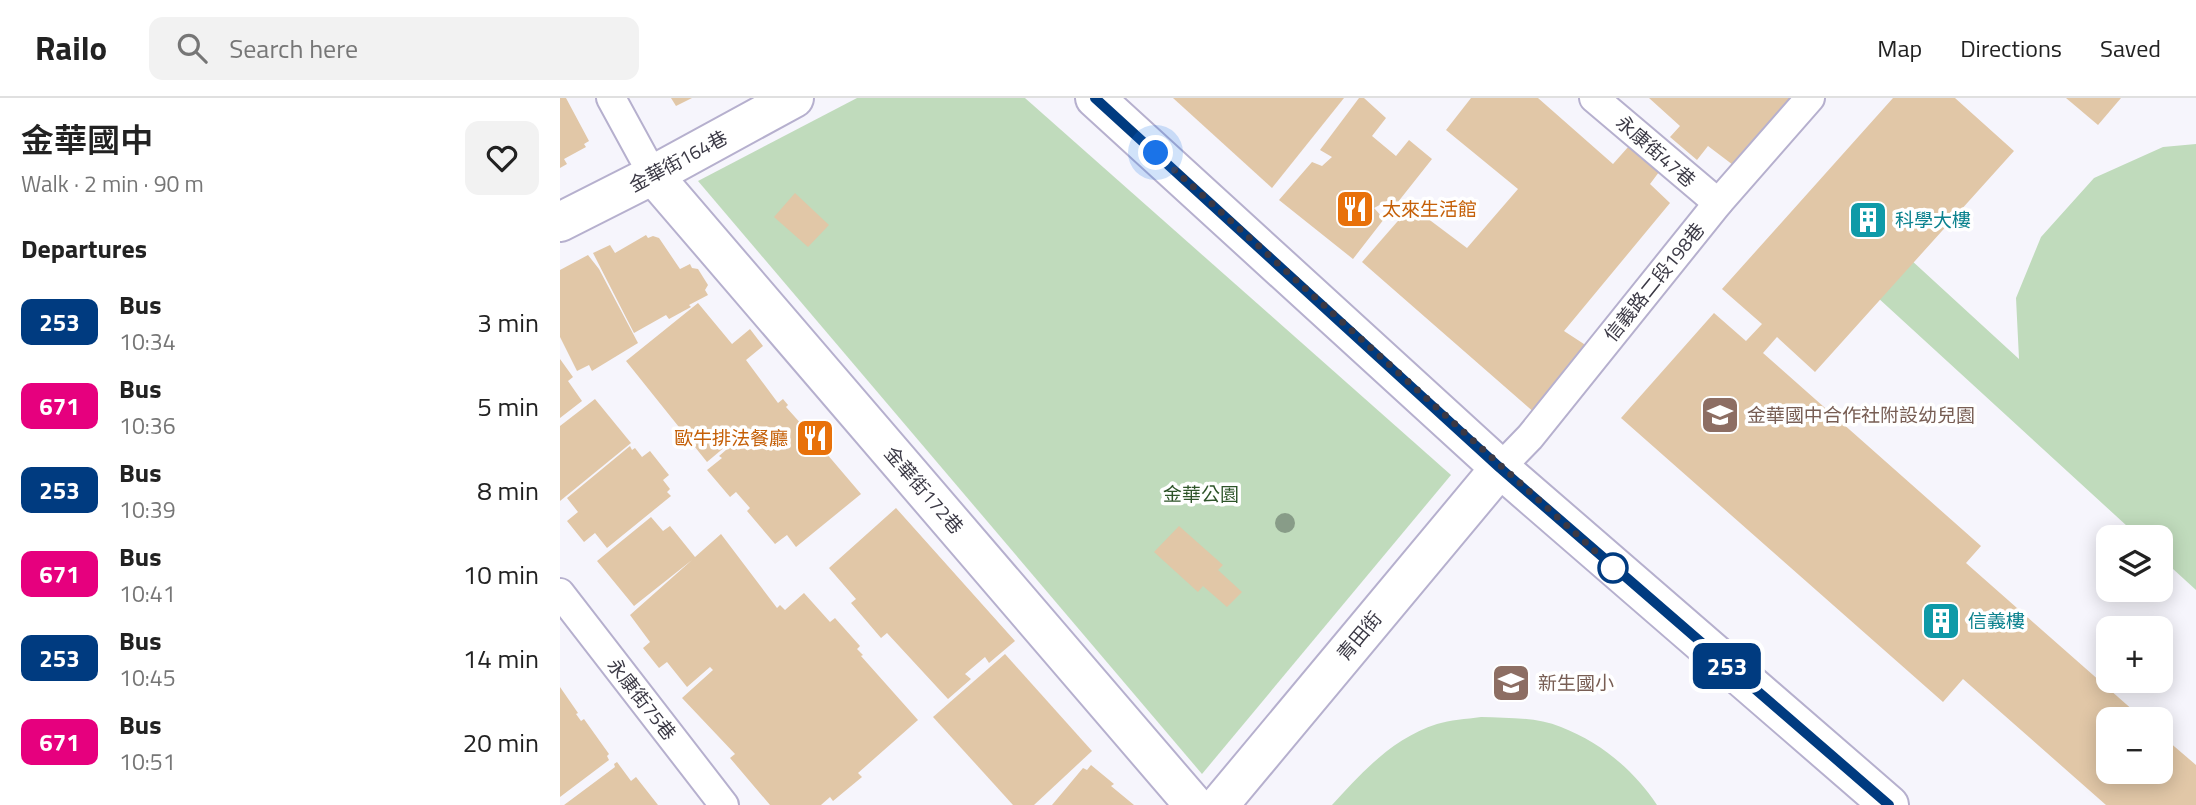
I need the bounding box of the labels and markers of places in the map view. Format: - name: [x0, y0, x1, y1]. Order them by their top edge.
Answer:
- restaurant icon: 太來生活館: [1334, 188, 1376, 230]
- place label: 太來生活館: [1382, 194, 1477, 223]
- building icon: 科學大樓: [1847, 199, 1889, 241]
- place label: 科學大樓: [1895, 205, 1971, 234]
- school or university icon: 金華國中合作社附設幼兒園: [1699, 394, 1741, 436]
- place label: 金華國中合作社附設幼兒園: [1747, 400, 1975, 429]
- restaurant icon: 歐牛排法餐廳: [794, 417, 836, 459]
- place label: 歐牛排法餐廳: [674, 423, 788, 452]
- unlabelled marker: [1598, 553, 1628, 583]
- building icon: 信義樓: [1920, 600, 1962, 642]
- place label: 信義樓: [1968, 606, 2025, 635]
- school or university icon: 新生國小: [1490, 662, 1532, 704]
- place label: 新生國小: [1538, 668, 1614, 697]

